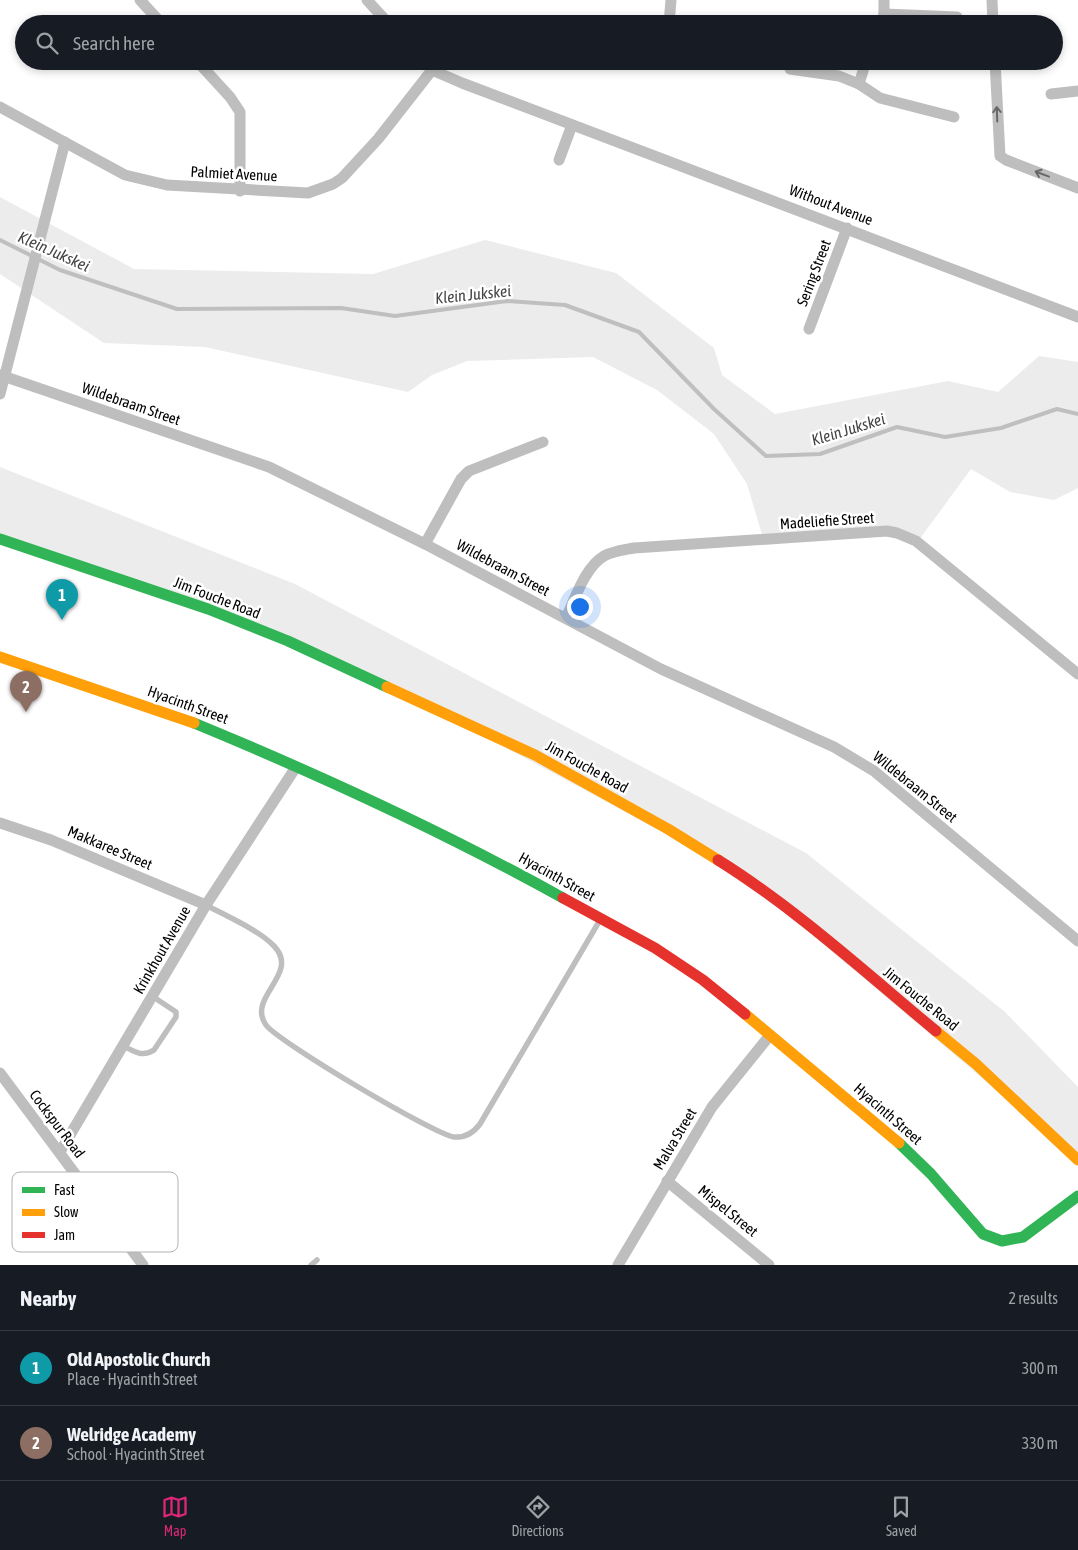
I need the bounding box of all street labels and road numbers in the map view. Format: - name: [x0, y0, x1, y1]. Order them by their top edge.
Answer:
- street label: Palmiet Avenue: [190, 163, 278, 184]
- street label: Without Avenue: [787, 181, 876, 228]
- street label: Sering Street: [793, 237, 834, 308]
- street label: Wildebraam Street: [80, 379, 183, 428]
- street label: Madeliefie Street: [779, 509, 875, 532]
- street label: Wildebraam Street: [454, 536, 553, 599]
- street label: Jim Fouche Road: [171, 573, 263, 622]
- street label: Hyacinth Street: [146, 682, 231, 727]
- street label: Jim Fouche Road: [543, 737, 631, 796]
- street label: Wildebraam Street: [870, 748, 961, 826]
- street label: Makkaree Street: [65, 822, 155, 873]
- street label: Hyacinth Street: [516, 849, 598, 904]
- street label: Krinkhout Avenue: [130, 903, 194, 997]
- street label: Jim Fouche Road: [880, 963, 962, 1034]
- street label: Hyacinth Street: [851, 1079, 926, 1148]
- street label: Cockspur Road: [26, 1086, 88, 1161]
- street label: Malva Street: [650, 1105, 700, 1173]
- street label: Mispel Street: [695, 1181, 762, 1240]

